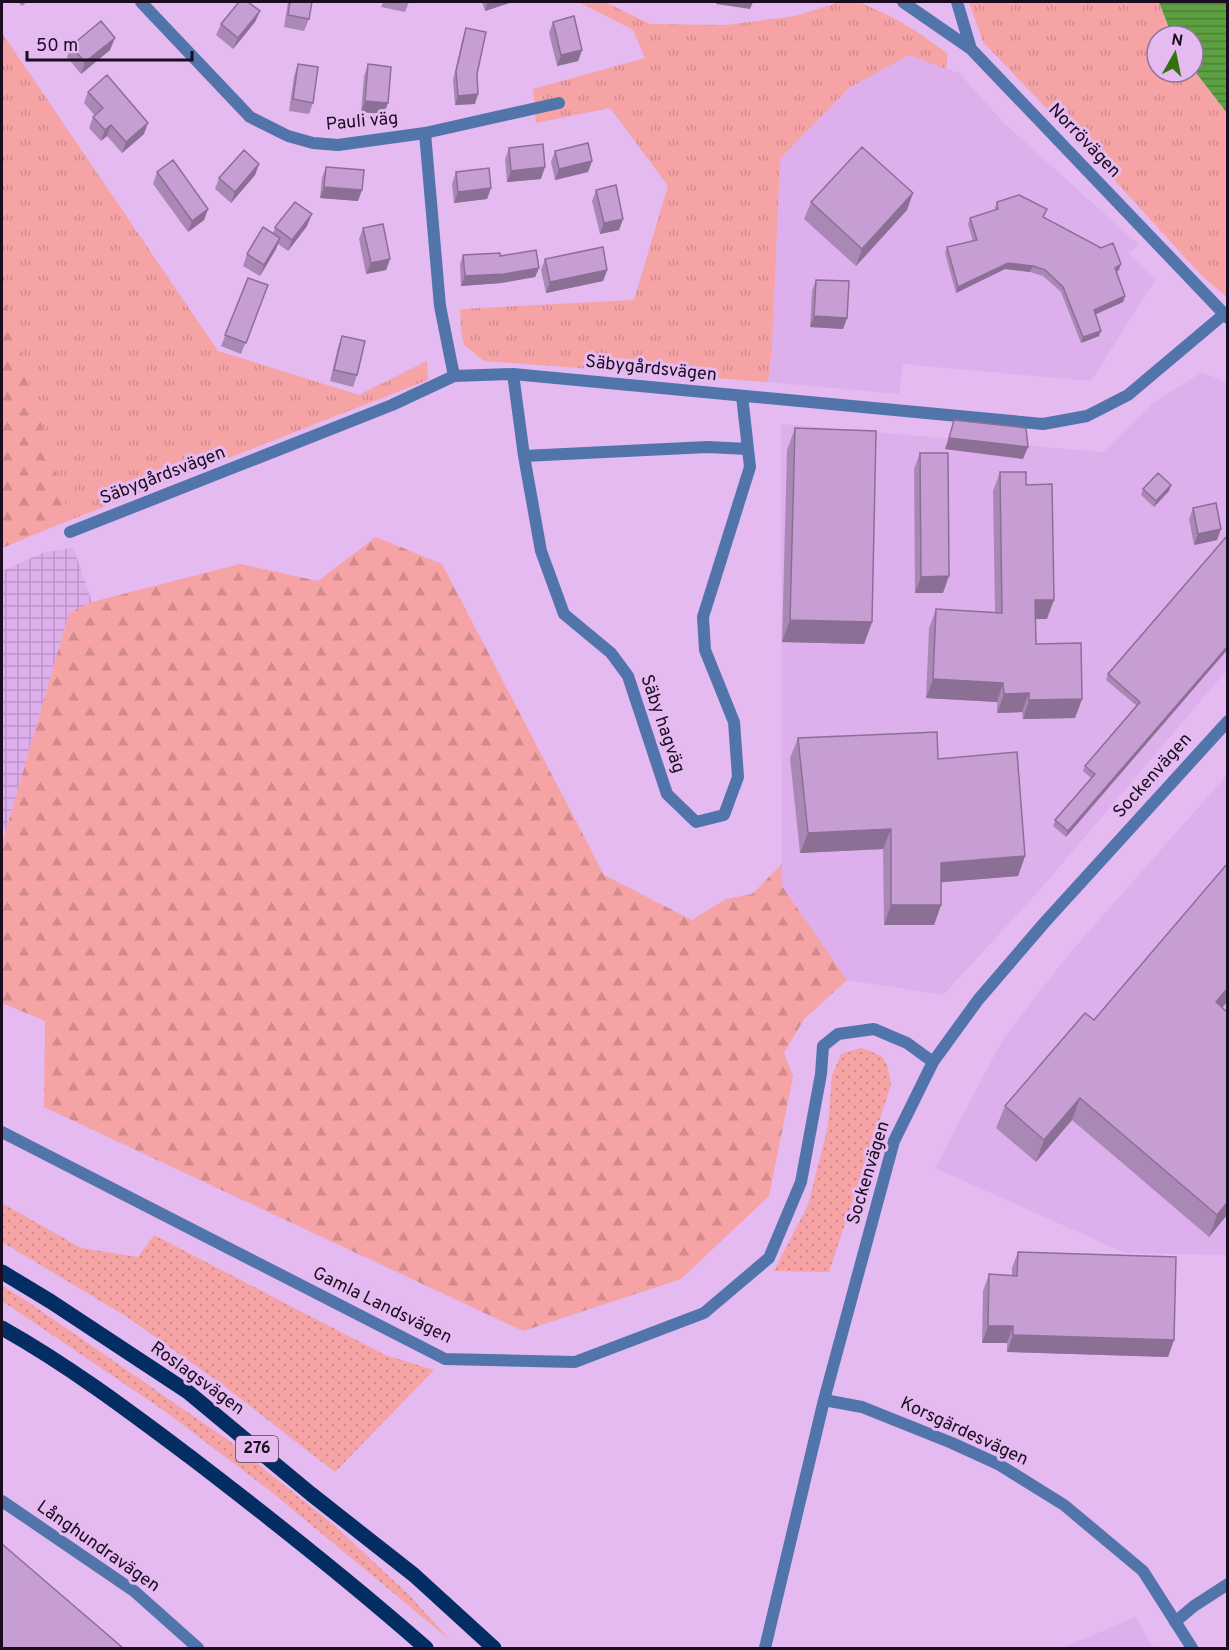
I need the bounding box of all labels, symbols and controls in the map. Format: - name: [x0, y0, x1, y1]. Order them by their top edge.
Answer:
- scale bar: [27, 24, 192, 62]
- north arrow: [1145, 24, 1205, 84]
- text: N: [1170, 30, 1184, 52]
- text: 50 m: [36, 35, 78, 58]
- street label: Norrövägen: [1043, 99, 1125, 183]
- street label: Pauli väg: [325, 107, 399, 137]
- street label: Säbygårdsvägen: [584, 351, 718, 387]
- street label: Säbygårdsvägen: [97, 442, 229, 510]
- street label: Säby hagväg: [634, 672, 690, 776]
- street label: Sockenvägen: [1109, 728, 1197, 824]
- street label: Sockenvägen: [842, 1118, 896, 1228]
- street label: Gamla Landsvägen: [308, 1262, 456, 1350]
- street label: Roslagsvägen: [145, 1337, 249, 1421]
- street label: Korsgärdesvägen: [896, 1392, 1032, 1472]
- road number: 276: [236, 1436, 278, 1462]
- street label: Långhundravägen: [32, 1496, 164, 1598]

